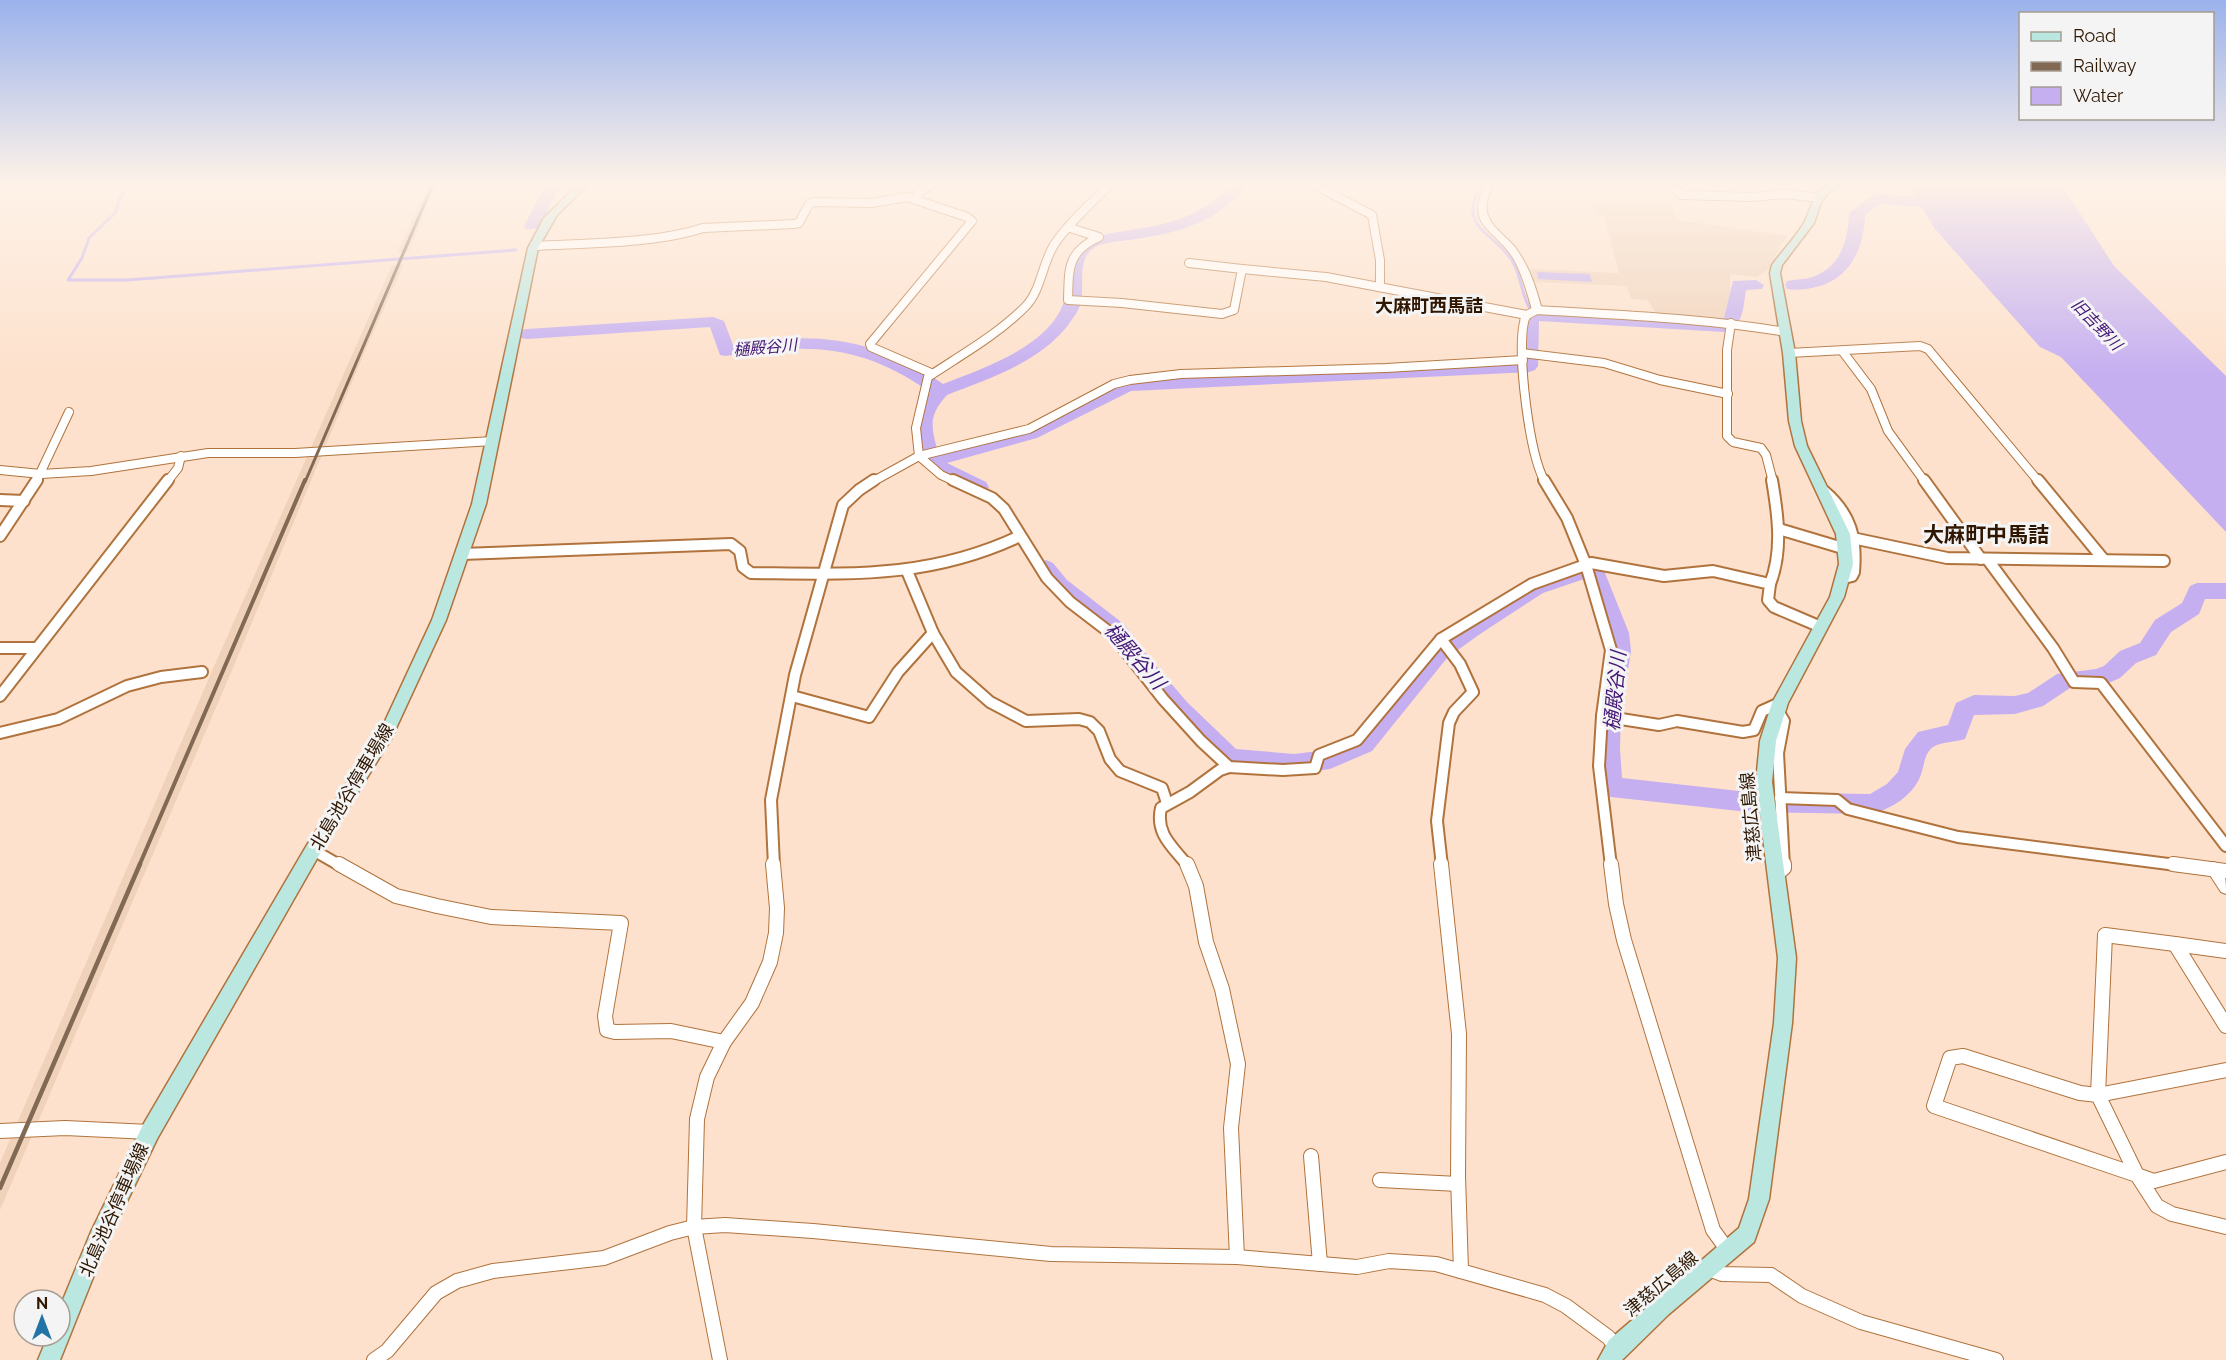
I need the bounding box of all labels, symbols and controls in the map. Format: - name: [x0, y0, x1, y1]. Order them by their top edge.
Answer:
- legend: [2019, 12, 2214, 120]
- text: Road: [2073, 25, 2116, 46]
- text: Railway: [2073, 55, 2137, 76]
- text: Water: [2073, 85, 2124, 106]
- district label: 大麻町西馬詰: [1375, 295, 1483, 316]
- water label: 旧吉野川: [2068, 295, 2127, 355]
- water label: 樋殿谷川: [732, 335, 800, 360]
- district label: 大麻町中馬詰: [1923, 522, 2049, 547]
- water label: 樋殿谷川: [1100, 618, 1172, 696]
- water label: 樋殿谷川: [1600, 648, 1631, 732]
- street label: 北島池谷停車場線: [305, 720, 398, 854]
- street label: 津慈広島線: [1736, 771, 1765, 863]
- street label: 北島池谷停車場線: [75, 1140, 152, 1280]
- street label: 津慈広島線: [1619, 1247, 1702, 1321]
- north arrow: [12, 1288, 72, 1348]
- text: N: [36, 1294, 48, 1313]

